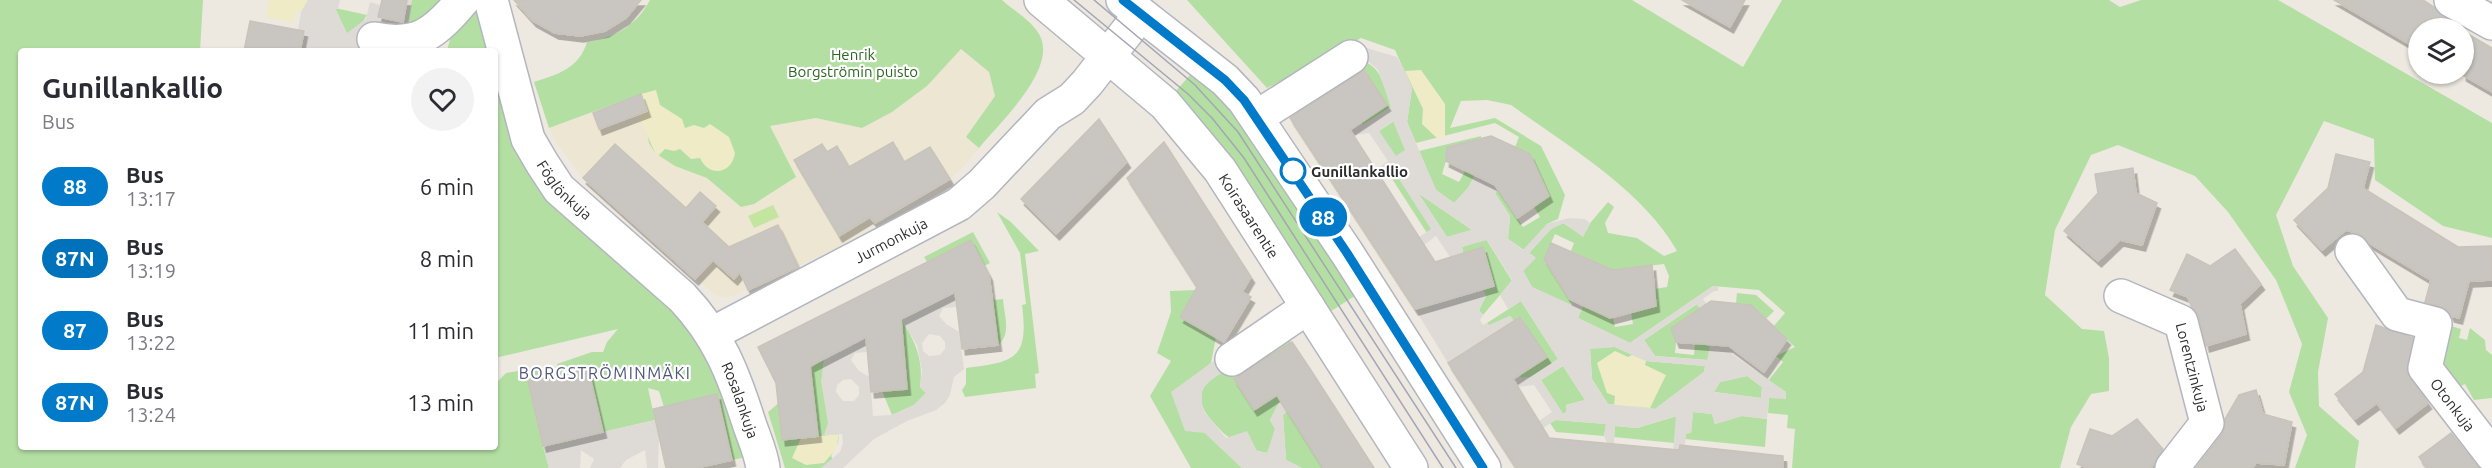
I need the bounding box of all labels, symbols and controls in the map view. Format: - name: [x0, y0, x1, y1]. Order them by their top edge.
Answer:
- map controls: [2408, 18, 2474, 84]
- button: layers: [2408, 18, 2474, 84]
- park label: Henrik Borgströmin puisto: [788, 46, 918, 80]
- button: heart: [411, 68, 474, 131]
- text: Gunillankallio: [42, 72, 223, 103]
- text: Bus: [42, 110, 75, 133]
- street label: Föglönkuja: [534, 157, 596, 223]
- marker: Gunillankallio: [1280, 158, 1306, 184]
- text: Bus: [126, 162, 164, 187]
- place label: Gunillankallio: [1311, 163, 1408, 180]
- street label: Koirasaarentie: [1216, 170, 1283, 261]
- text: 88: [63, 174, 87, 198]
- text: 6 min: [420, 174, 474, 199]
- text: 13:17: [126, 187, 176, 210]
- line badge: 88: [1296, 198, 1350, 236]
- text: 88: [1311, 205, 1335, 229]
- street label: Jurmonkuja: [852, 214, 930, 266]
- text: Bus: [126, 234, 164, 259]
- text: 87N: [55, 246, 95, 270]
- text: 8 min: [420, 246, 474, 271]
- text: 13:19: [126, 259, 176, 282]
- text: Bus: [126, 306, 164, 331]
- text: 87: [63, 318, 87, 342]
- text: 11 min: [407, 318, 474, 343]
- street label: Lorentzinkuja: [2173, 321, 2212, 414]
- text: 13:22: [126, 331, 176, 354]
- street label: Rosalankuja: [719, 359, 762, 441]
- district label: BORGSTRÖMINMÄKI: [519, 364, 691, 382]
- street label: Otonkuja: [2427, 375, 2479, 434]
- text: Bus: [126, 378, 164, 403]
- text: 87N: [55, 390, 95, 414]
- text: 13 min: [407, 390, 474, 415]
- text: 13:24: [126, 403, 176, 426]

